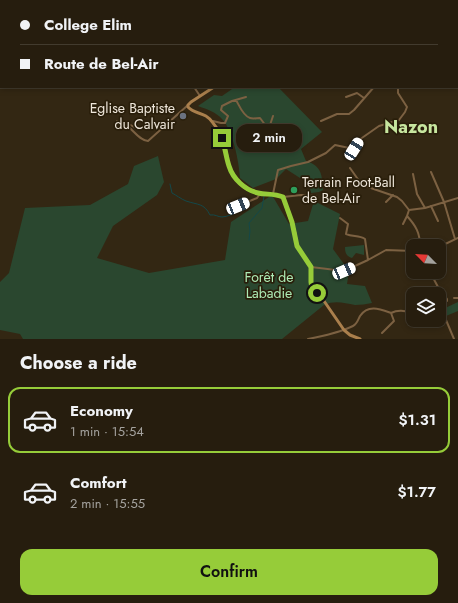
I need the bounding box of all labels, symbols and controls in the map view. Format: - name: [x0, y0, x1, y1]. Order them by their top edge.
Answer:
- text: College Elim: [44, 14, 132, 36]
- text: Route de Bel-Air: [44, 53, 159, 75]
- place label: Eglise Baptiste du Calvair: [90, 98, 175, 134]
- marker: Eglise Baptiste du Calvair: [178, 111, 188, 121]
- district label: Nazon: [384, 114, 438, 140]
- callout: 2 min: [236, 124, 302, 152]
- text: 2 min: [252, 128, 286, 147]
- route end: [213, 129, 231, 147]
- car: [343, 136, 365, 162]
- place label: Terrain Foot-Ball de Bel-Air: [302, 172, 395, 208]
- marker: Terrain Foot-Ball de Bel-Air: [289, 185, 299, 195]
- car: [225, 196, 251, 216]
- north arrow: [406, 239, 446, 279]
- map controls: [406, 239, 446, 327]
- car: [331, 261, 357, 281]
- park label: Forêt de Labadie: [245, 267, 293, 303]
- route start: [308, 284, 326, 302]
- button: layers: [406, 287, 446, 327]
- text: Choose a ride: [20, 350, 137, 376]
- text: Economy: [70, 400, 133, 422]
- icon: car: [22, 402, 58, 438]
- text: $1.31: [398, 409, 436, 431]
- text: 1 min · 15:54: [70, 422, 144, 441]
- text: Comfort: [70, 472, 127, 494]
- icon: car: [22, 474, 58, 510]
- text: $1.77: [397, 481, 436, 503]
- text: 2 min · 15:55: [70, 494, 145, 513]
- button: Confirm: [20, 549, 438, 595]

